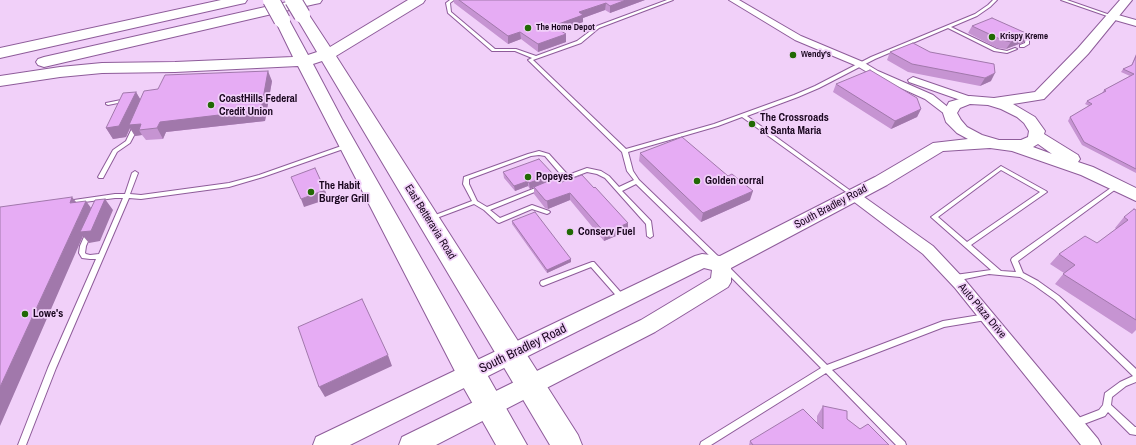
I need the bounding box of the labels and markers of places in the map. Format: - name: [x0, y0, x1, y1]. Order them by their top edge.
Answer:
- marker: The Home Depot: [523, 23, 533, 33]
- place label: The Home Depot: [536, 23, 595, 33]
- marker: Krispy Kreme: [987, 32, 997, 42]
- place label: Krispy Kreme: [1000, 32, 1048, 42]
- marker: Wendy's: [788, 50, 798, 60]
- place label: Wendy's: [801, 50, 831, 60]
- place label: CoastHills Federal Credit Union: [219, 92, 297, 118]
- marker: CoastHills Federal Credit Union: [206, 100, 216, 110]
- place label: The Crossroads at Santa Maria: [760, 111, 829, 137]
- marker: The Crossroads at Santa Maria: [747, 119, 757, 129]
- place label: Popeyes: [536, 170, 573, 184]
- marker: Popeyes: [523, 172, 533, 182]
- place label: Golden corral: [705, 174, 764, 188]
- marker: Golden corral: [692, 176, 702, 186]
- place label: The Habit Burger Grill: [319, 179, 369, 205]
- marker: The Habit Burger Grill: [306, 187, 316, 197]
- place label: Conserv Fuel: [578, 225, 635, 239]
- marker: Conserv Fuel: [565, 227, 575, 237]
- place label: Lowe's: [33, 307, 63, 321]
- marker: Lowe's: [20, 309, 30, 319]

